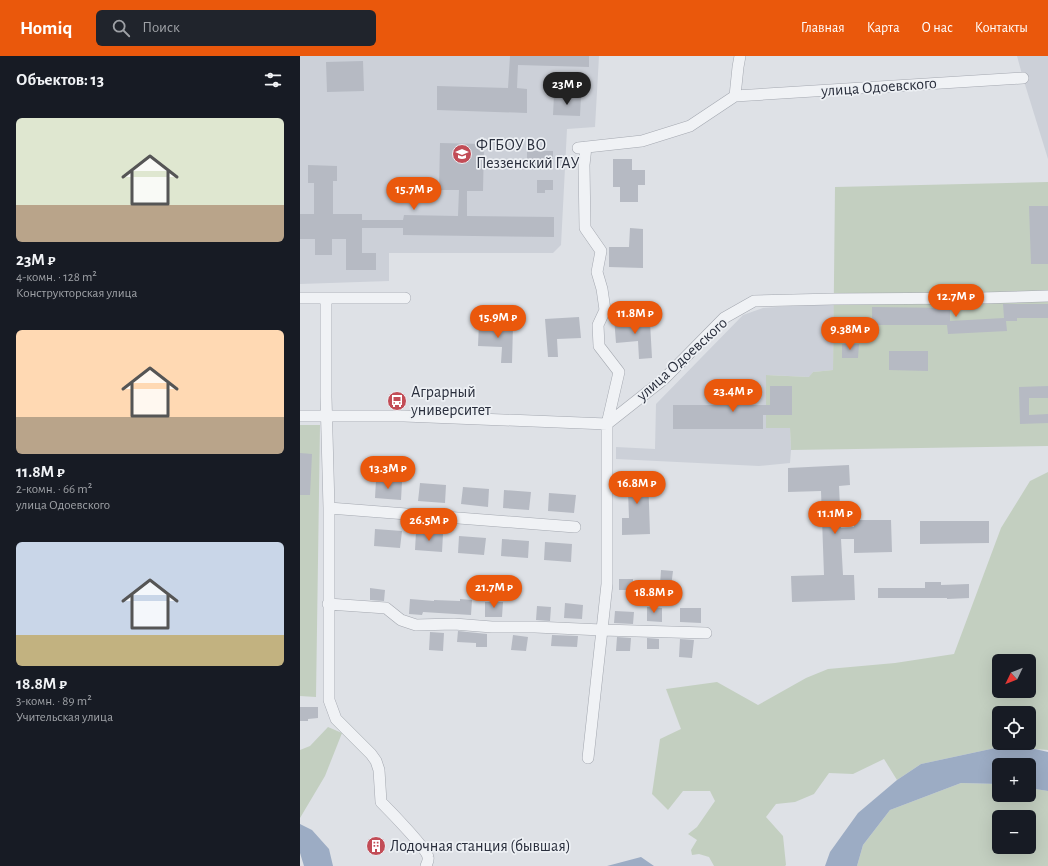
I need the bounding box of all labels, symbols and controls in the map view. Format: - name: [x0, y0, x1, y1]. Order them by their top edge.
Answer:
- search box: [96, 10, 376, 46]
- icon: search: [110, 17, 132, 39]
- text: Homiq: [20, 19, 72, 38]
- text: Поиск: [142, 20, 180, 35]
- text: Главная: [801, 21, 845, 35]
- text: Карта: [867, 21, 900, 35]
- text: О нас: [922, 21, 953, 35]
- text: Контакты: [975, 21, 1028, 35]
- icon: filters: [262, 69, 284, 91]
- text: Объектов: 13: [16, 71, 104, 88]
- pin: 23M ₽: [539, 72, 595, 106]
- street label: улица Одоевского: [820, 75, 938, 100]
- text: 23M ₽: [552, 78, 582, 91]
- place label: ФГБОУ ВО Пеззенский ГАУ: [476, 137, 579, 171]
- school or university icon: ФГБОУ ВО Пеззенский ГАУ: [451, 143, 473, 165]
- icon: home: [114, 144, 186, 216]
- pin: 15.7M ₽: [377, 177, 451, 211]
- text: 15.7M ₽: [395, 183, 433, 196]
- text: 23M ₽: [16, 251, 55, 268]
- text: 4-комн. · 128 m²: [16, 271, 97, 284]
- pin: 12.7M ₽: [919, 284, 993, 318]
- text: Конструкторская улица: [16, 287, 138, 300]
- text: 12.7M ₽: [937, 290, 975, 303]
- pin: 11.8M ₽: [598, 301, 672, 335]
- pin: 15.9M ₽: [461, 305, 535, 339]
- text: 11.8M ₽: [616, 307, 654, 320]
- text: 15.9M ₽: [479, 311, 517, 324]
- street label: улица Одоевского: [633, 314, 731, 405]
- pin: 9.38M ₽: [813, 317, 887, 351]
- text: 9.38M ₽: [830, 323, 870, 336]
- icon: home: [114, 356, 186, 428]
- pin: 23.4M ₽: [696, 379, 770, 413]
- place label: Аграрный университет: [410, 384, 491, 419]
- text: 23.4M ₽: [713, 385, 753, 398]
- bus stop icon: Аграрный университет: [386, 390, 408, 412]
- pin: 13.3M ₽: [351, 456, 425, 490]
- text: 13.3M ₽: [369, 462, 407, 475]
- text: 11.8M ₽: [16, 463, 65, 480]
- pin: 16.8M ₽: [600, 471, 674, 505]
- text: 16.8M ₽: [618, 477, 656, 490]
- text: 2-комн. · 66 m²: [16, 483, 92, 496]
- text: улица Одоевского: [16, 499, 110, 512]
- pin: 11.1M ₽: [798, 501, 872, 535]
- text: 11.1M ₽: [817, 507, 853, 520]
- pin: 26.5M ₽: [392, 508, 466, 542]
- text: 26.5M ₽: [409, 514, 449, 527]
- icon: home: [114, 568, 186, 640]
- pin: 21.7M ₽: [457, 575, 531, 609]
- pin: 18.8M ₽: [617, 580, 691, 614]
- text: 21.7M ₽: [475, 581, 513, 594]
- text: 18.8M ₽: [635, 586, 673, 599]
- north arrow: [992, 654, 1036, 698]
- map controls: [992, 654, 1036, 854]
- text: 18.8M ₽: [16, 675, 67, 692]
- text: 3-комн. · 89 m²: [16, 695, 92, 708]
- button: locate: [992, 706, 1036, 750]
- text: Учительская улица: [16, 711, 113, 724]
- button: +: [992, 758, 1036, 802]
- button: −: [992, 810, 1036, 854]
- building icon: Лодочная станция (бывшая): [365, 835, 387, 857]
- place label: Лодочная станция (бывшая): [390, 838, 571, 854]

